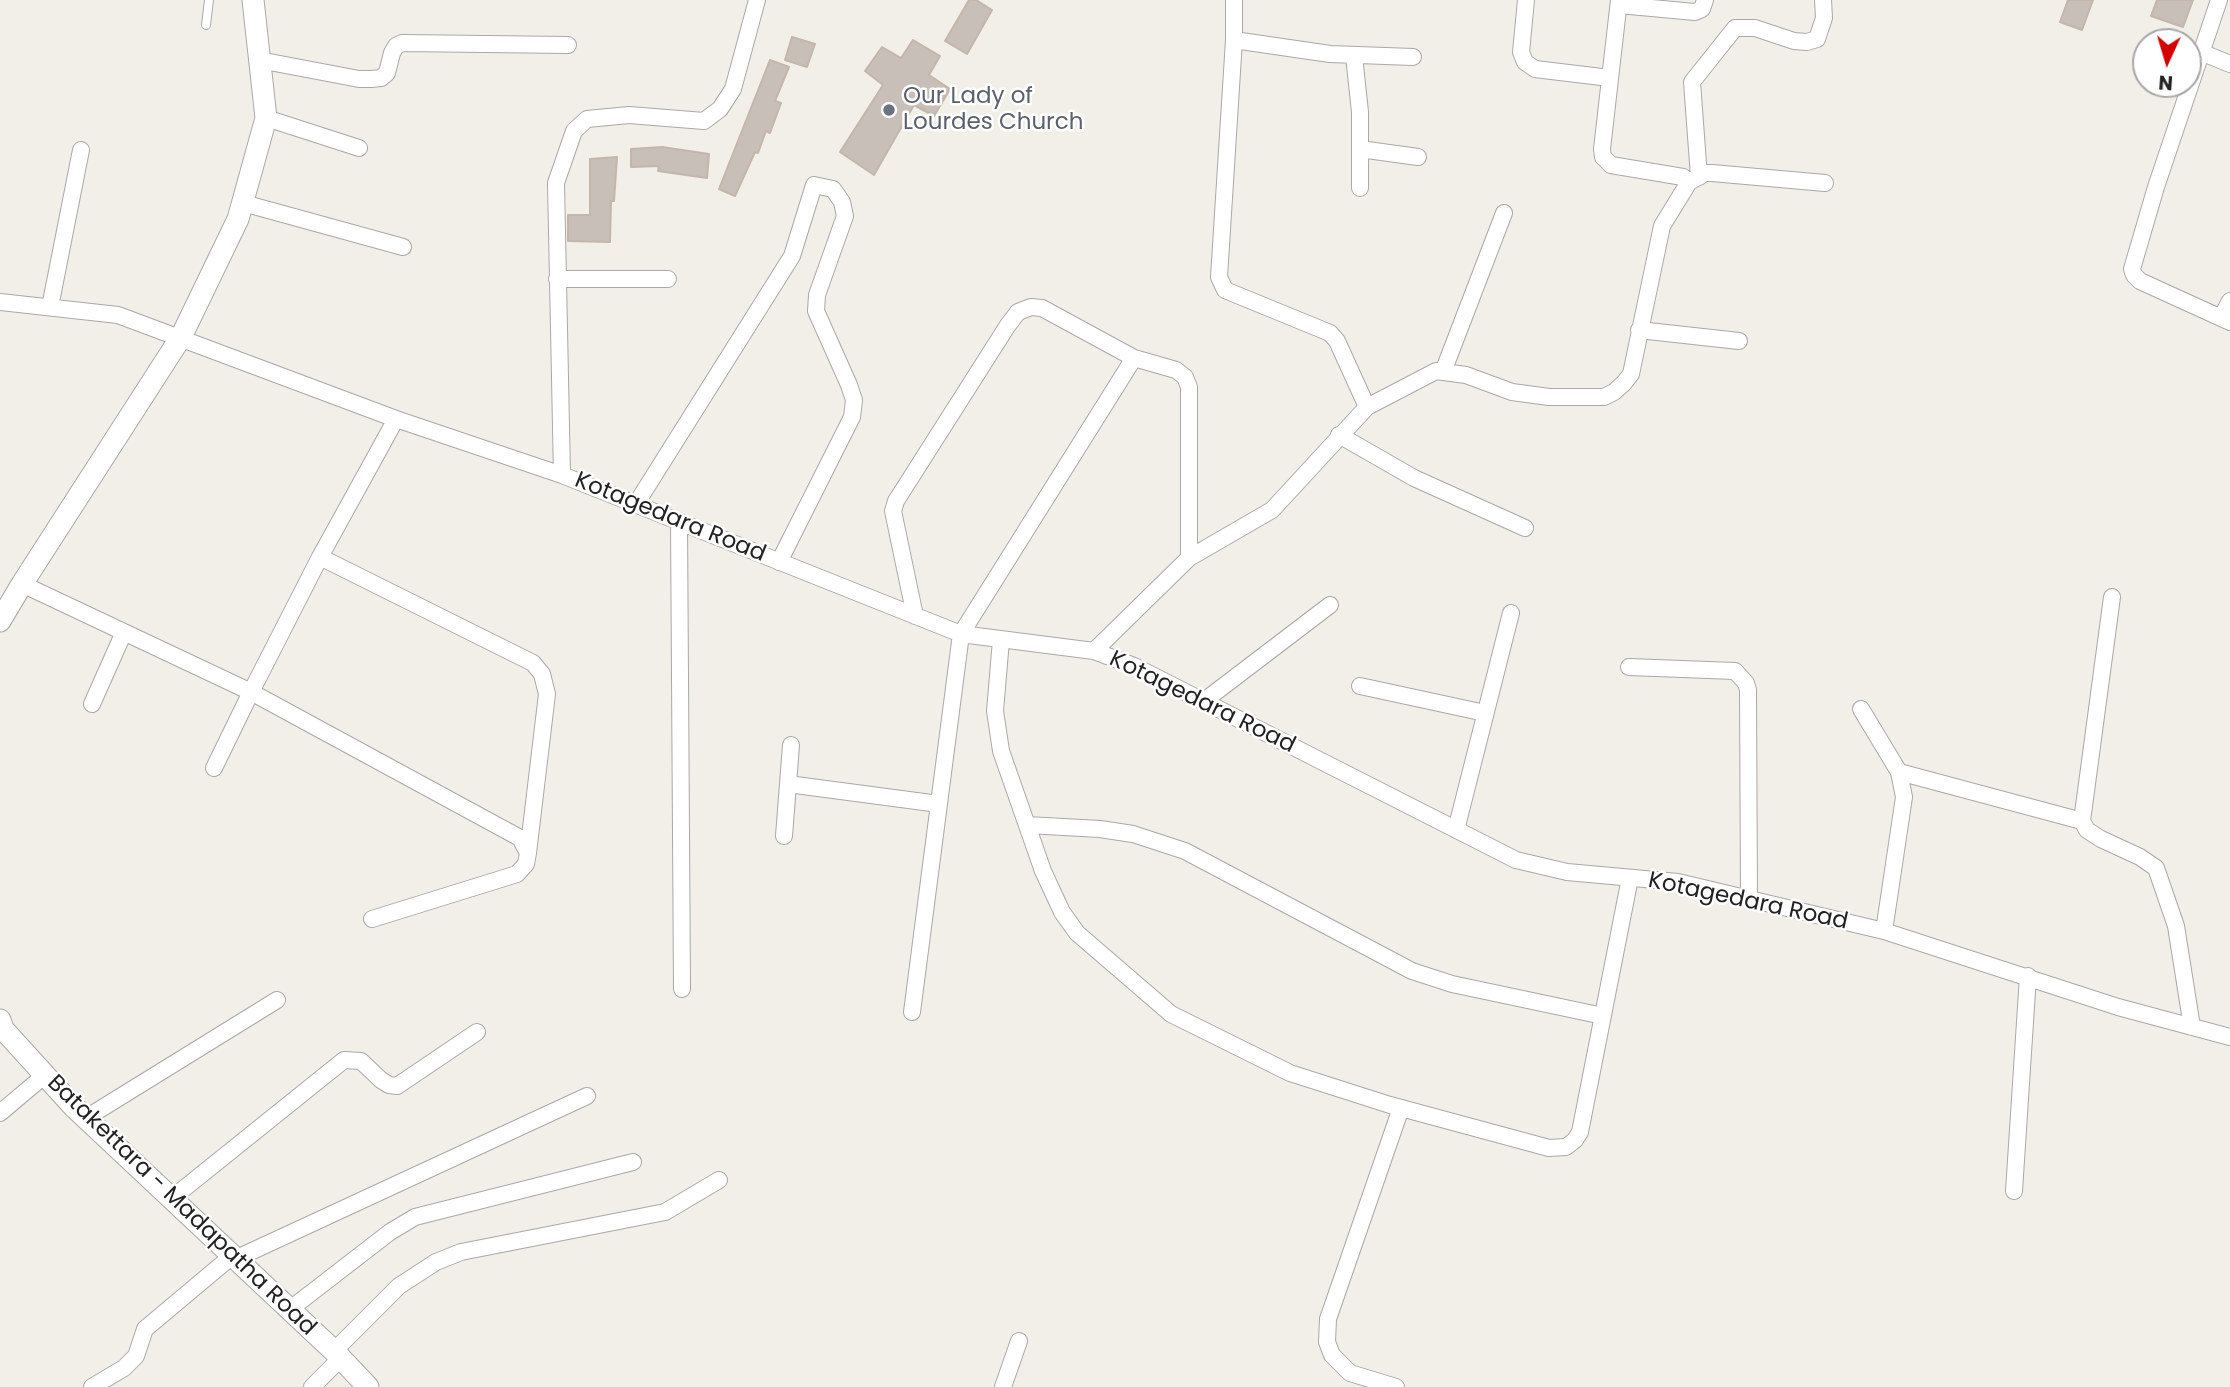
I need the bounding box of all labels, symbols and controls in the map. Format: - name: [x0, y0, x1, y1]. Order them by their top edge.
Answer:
- north arrow: [2132, 28, 2202, 98]
- text: N: [2158, 68, 2174, 96]
- place label: Our Lady of Lourdes Church: [903, 83, 1083, 137]
- marker: Our Lady of Lourdes Church: [881, 102, 897, 118]
- street label: Kotagedara Road: [571, 467, 769, 569]
- street label: Kotagedara Road: [1105, 646, 1299, 760]
- street label: Kotagedara Road: [1646, 867, 1850, 937]
- street label: Batakettara - Madapatha Road: [41, 1070, 321, 1342]

